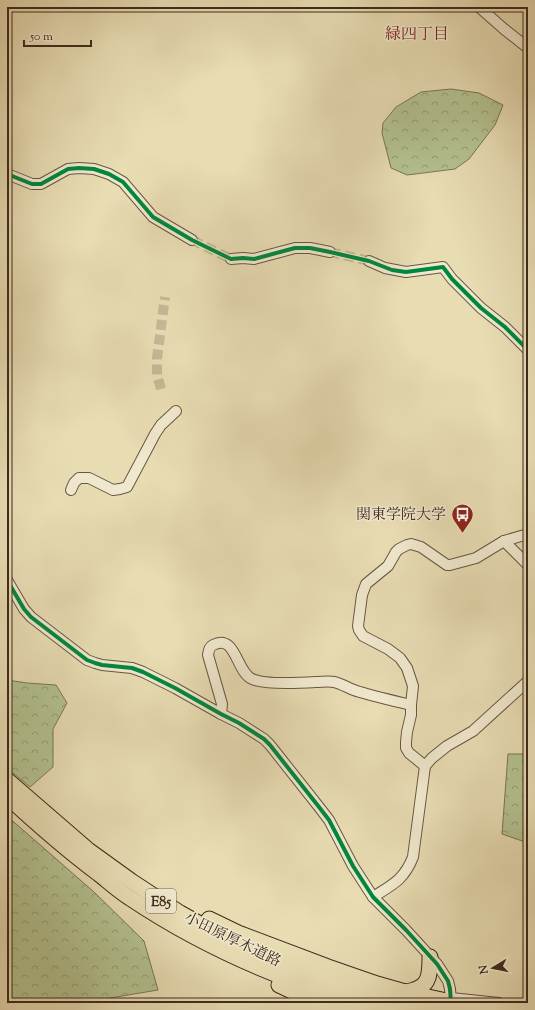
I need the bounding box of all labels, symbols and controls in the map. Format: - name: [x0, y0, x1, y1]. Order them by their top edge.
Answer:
- scale bar: [24, 22, 91, 48]
- district label: 緑四丁目: [385, 24, 449, 47]
- text: 50 m: [29, 28, 53, 46]
- bus stop icon: 関東学院大学: [449, 501, 475, 534]
- place label: 関東学院大学: [356, 505, 446, 526]
- road number: E85: [146, 889, 176, 913]
- street label: 小田原厚木道路: [181, 908, 284, 973]
- north arrow: [473, 948, 513, 988]
- text: N: [475, 964, 493, 976]

